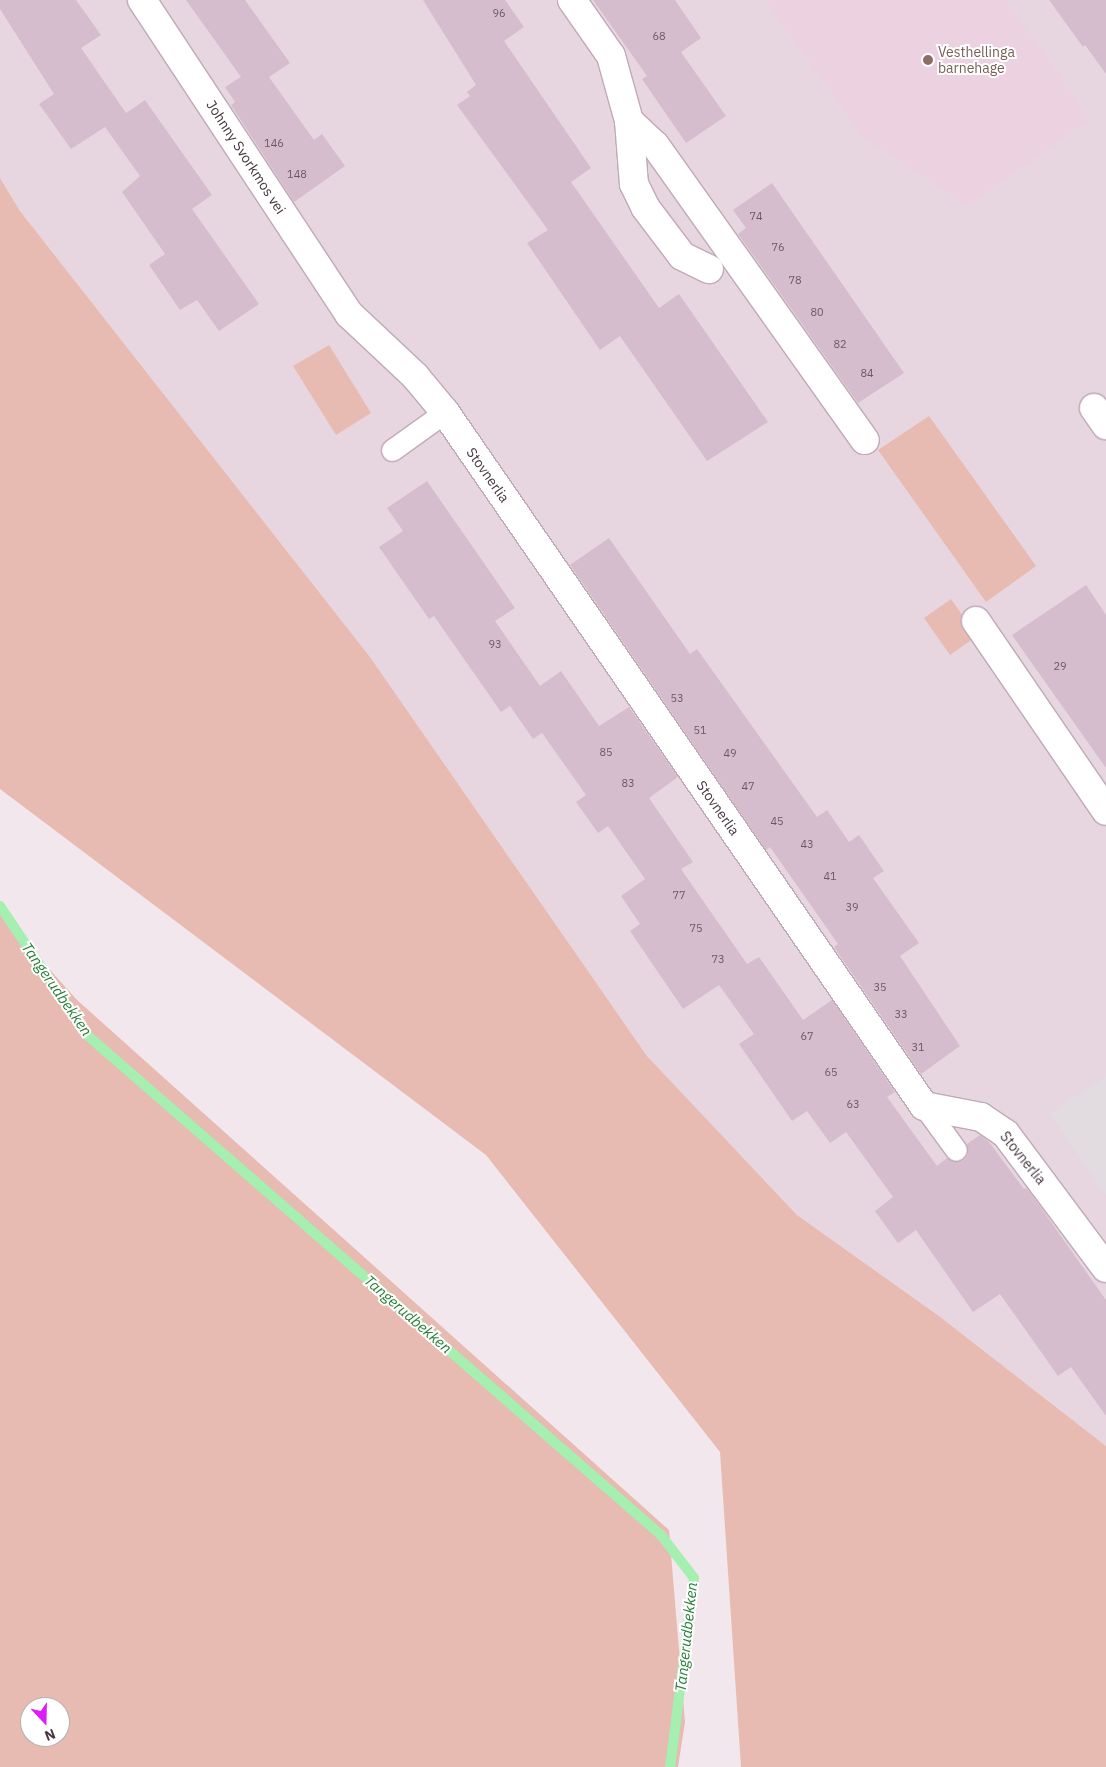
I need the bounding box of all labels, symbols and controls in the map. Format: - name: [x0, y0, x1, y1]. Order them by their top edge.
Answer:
- house number: 96: [492, 6, 506, 20]
- house number: 68: [652, 29, 666, 43]
- place label: Vesthellinga barnehage: [938, 44, 1015, 76]
- marker: Vesthellinga barnehage: [922, 54, 934, 66]
- street label: Johnny Svorkmos vei: [203, 97, 289, 217]
- house number: 146: [264, 136, 284, 150]
- house number: 148: [287, 167, 307, 181]
- house number: 74: [749, 209, 763, 223]
- house number: 76: [771, 240, 785, 254]
- house number: 78: [788, 273, 802, 287]
- house number: 80: [810, 305, 824, 319]
- house number: 82: [833, 337, 847, 351]
- house number: 84: [860, 366, 874, 380]
- street label: Stovnerlia: [463, 444, 513, 506]
- house number: 93: [488, 637, 502, 651]
- house number: 29: [1053, 659, 1067, 673]
- house number: 53: [670, 691, 684, 705]
- house number: 51: [693, 723, 707, 737]
- house number: 85: [599, 745, 613, 759]
- house number: 49: [723, 746, 737, 760]
- house number: 83: [621, 776, 635, 790]
- street label: Stovnerlia: [693, 777, 743, 839]
- house number: 47: [741, 779, 755, 793]
- house number: 45: [770, 814, 784, 828]
- house number: 43: [800, 837, 814, 851]
- house number: 41: [823, 869, 837, 883]
- house number: 77: [672, 888, 686, 902]
- house number: 39: [845, 900, 859, 914]
- house number: 75: [689, 921, 703, 935]
- water label: Tangerudbekken: [18, 939, 96, 1039]
- house number: 73: [711, 952, 725, 966]
- house number: 35: [873, 980, 887, 994]
- house number: 33: [894, 1007, 908, 1021]
- house number: 67: [800, 1029, 814, 1043]
- house number: 31: [911, 1040, 925, 1054]
- house number: 65: [824, 1065, 838, 1079]
- house number: 63: [846, 1097, 860, 1111]
- street label: Stovnerlia: [997, 1128, 1049, 1188]
- water label: Tangerudbekken: [361, 1271, 455, 1357]
- water label: Tangerudbekken: [671, 1581, 701, 1693]
- north arrow: [20, 1697, 70, 1747]
- text: N: [42, 1725, 58, 1745]

